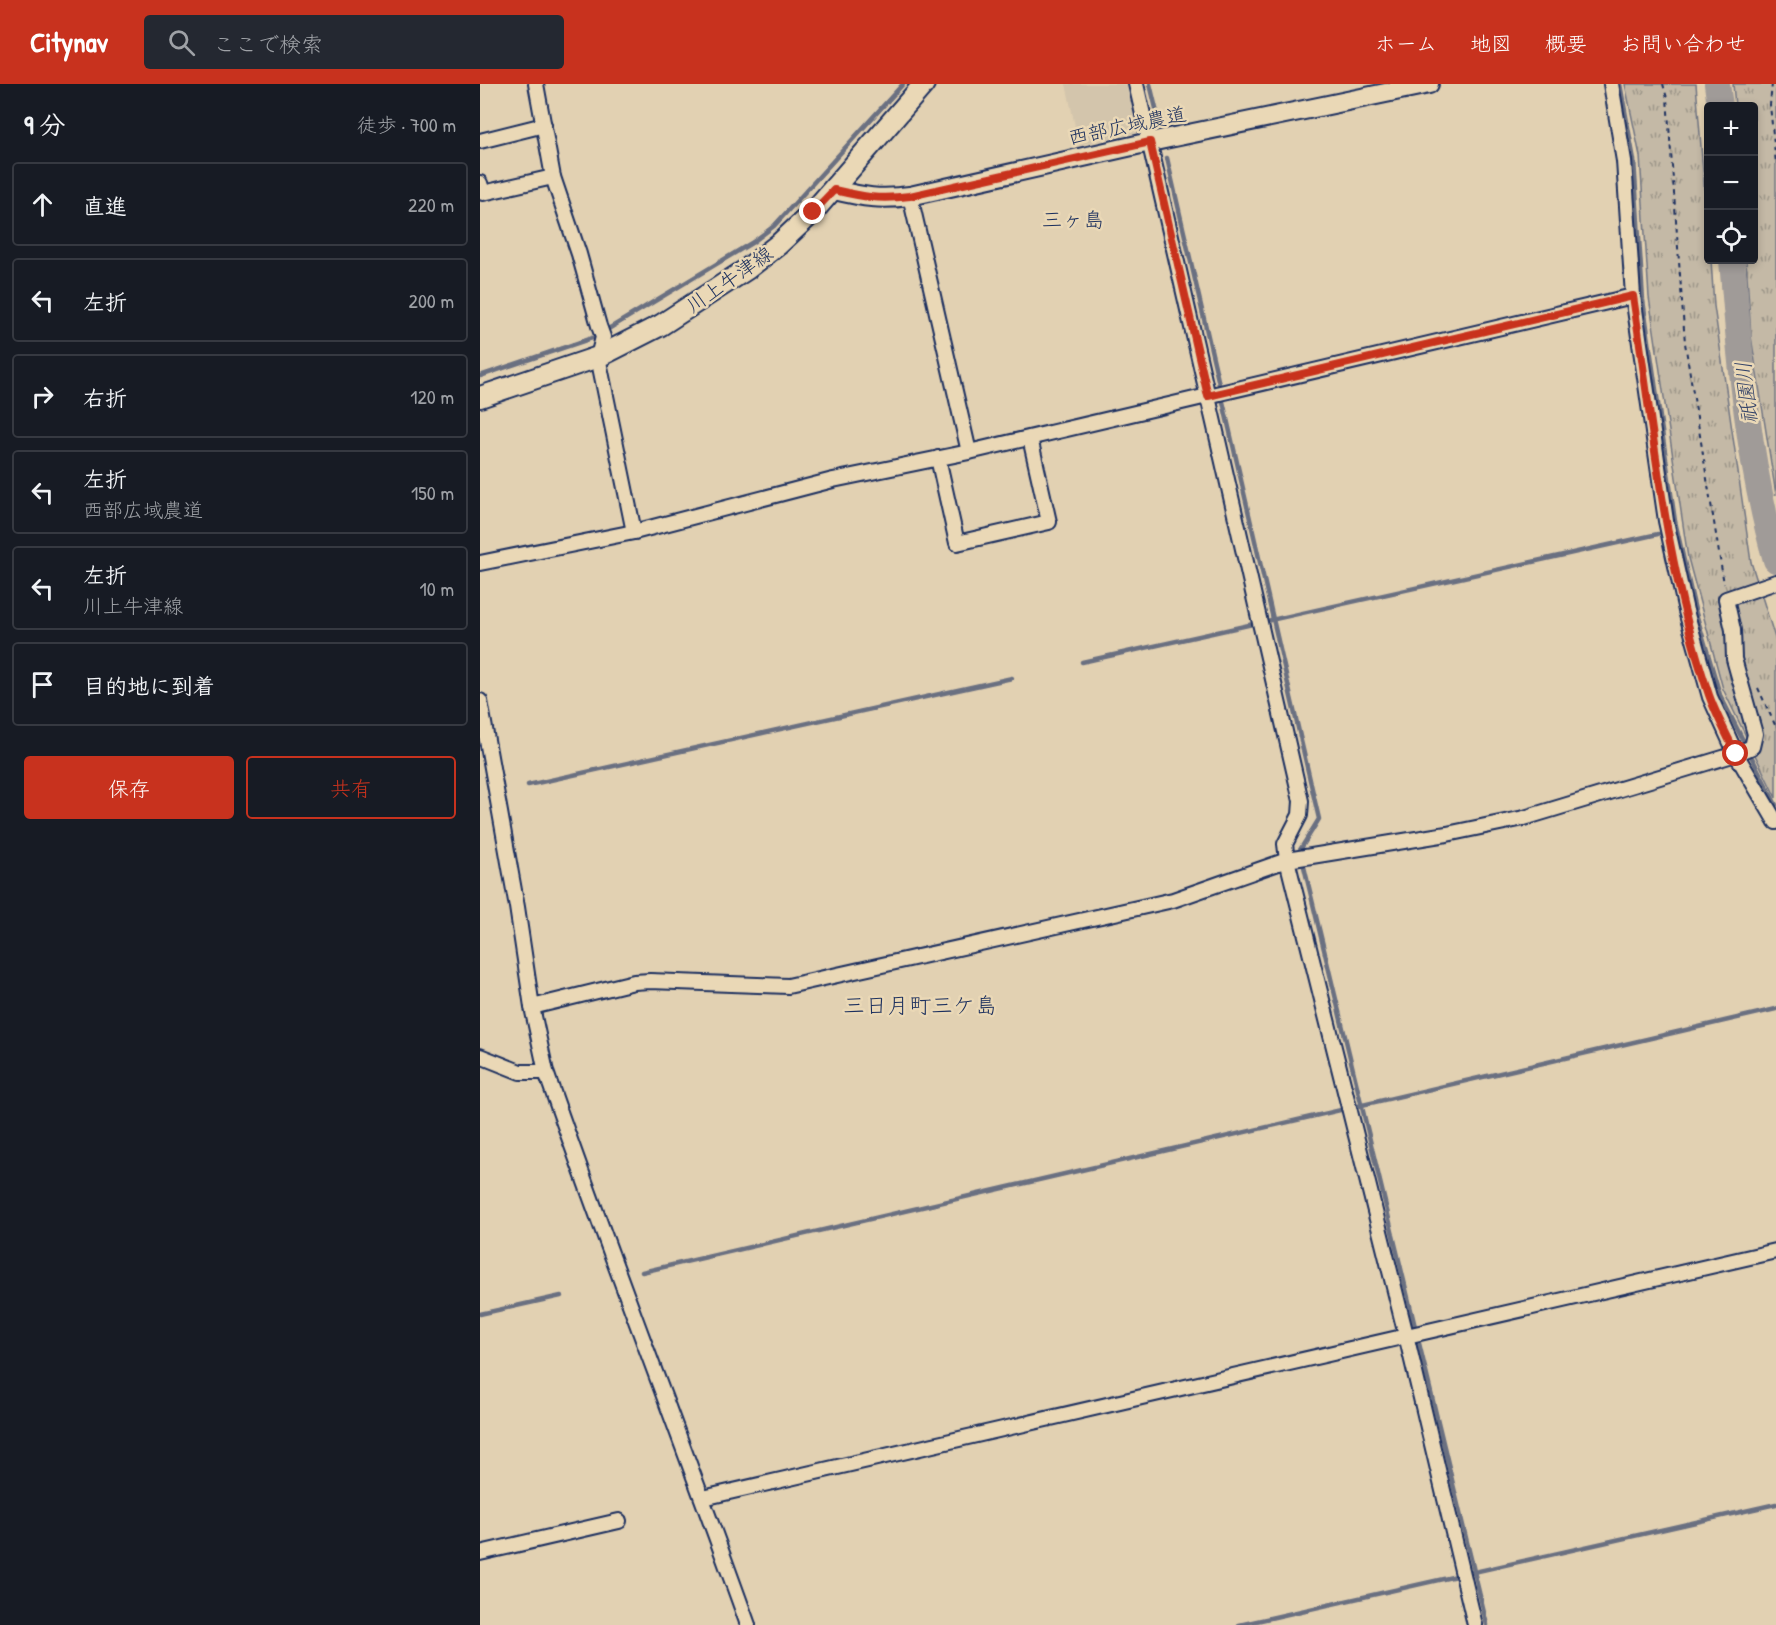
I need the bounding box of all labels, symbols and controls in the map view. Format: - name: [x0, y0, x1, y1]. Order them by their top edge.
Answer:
- search box: [144, 15, 564, 69]
- text: Citynav: [30, 23, 108, 61]
- icon: search: [165, 26, 198, 59]
- text: ここで検索: [213, 29, 323, 59]
- text: ホーム: [1375, 29, 1437, 58]
- text: 地図: [1470, 29, 1512, 58]
- text: 概要: [1545, 29, 1587, 58]
- text: お問い合わせ: [1620, 29, 1746, 58]
- street label: 西部広域農道: [1066, 99, 1188, 151]
- map controls: [1704, 102, 1758, 264]
- button: +: [1704, 102, 1758, 156]
- text: 9 分: [24, 107, 66, 142]
- text: 徒歩 · 700 m: [357, 111, 456, 138]
- button: −: [1704, 156, 1758, 210]
- icon: ahead: [26, 188, 59, 221]
- text: 直進: [83, 191, 127, 221]
- text: 220 m: [408, 191, 454, 218]
- route end: [799, 198, 825, 224]
- district label: 三ヶ島: [1042, 205, 1105, 234]
- button: locate: [1704, 210, 1758, 264]
- street label: 川上牛津線: [680, 239, 778, 319]
- icon: left: [26, 284, 59, 317]
- text: 左折: [83, 287, 127, 317]
- text: 200 m: [409, 287, 454, 314]
- water label: 祇園川: [1728, 360, 1764, 426]
- icon: right: [26, 380, 59, 413]
- text: 右折: [83, 383, 127, 413]
- text: 120 m: [410, 383, 454, 410]
- text: 左折: [83, 464, 127, 494]
- icon: left: [26, 476, 59, 509]
- text: 150 m: [411, 479, 454, 506]
- text: 西部広域農道: [83, 496, 203, 523]
- text: 左折: [83, 560, 127, 590]
- icon: left: [26, 572, 59, 605]
- text: 10 m: [420, 575, 454, 602]
- text: 川上牛津線: [83, 592, 183, 619]
- icon: arrive: [26, 668, 59, 701]
- text: 目的地に到着: [83, 671, 215, 701]
- route start: [1722, 740, 1748, 766]
- button: 保存: [24, 756, 234, 819]
- button: 共有: [246, 756, 456, 819]
- district label: 三日月町三ケ島: [843, 990, 997, 1020]

